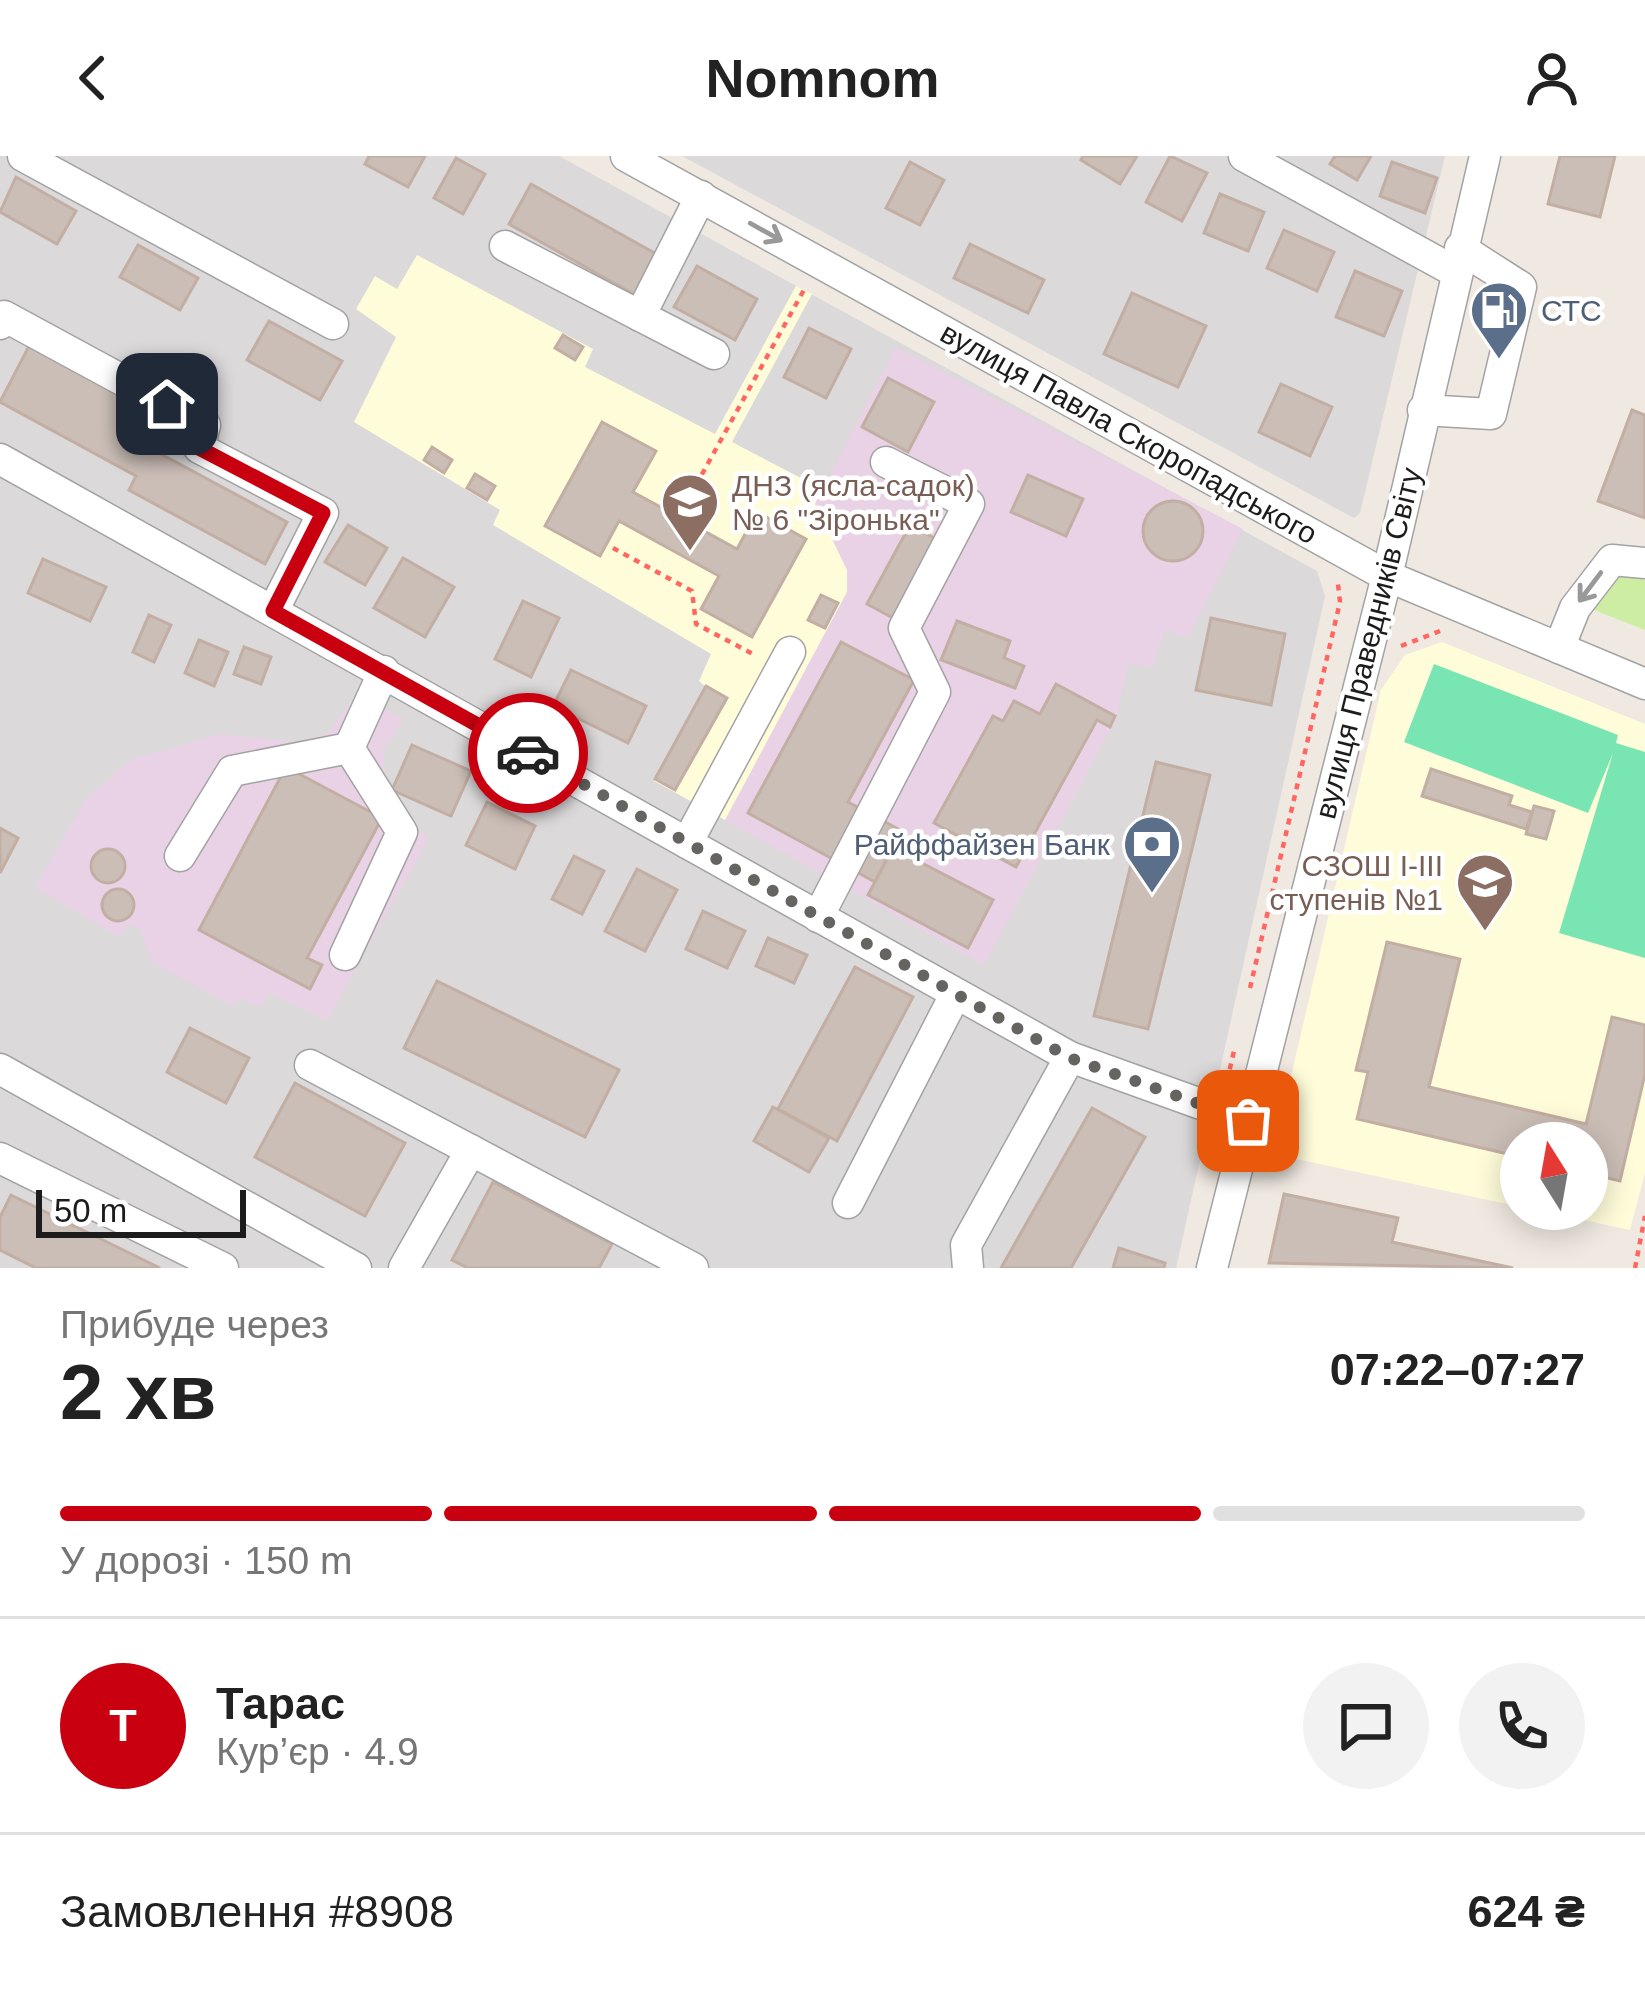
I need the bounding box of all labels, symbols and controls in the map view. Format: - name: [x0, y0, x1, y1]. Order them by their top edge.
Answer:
- icon: back: [60, 45, 126, 111]
- icon: person: [1519, 45, 1585, 111]
- text: Nomnom: [706, 48, 939, 108]
- one-way arrow: [747, 221, 782, 245]
- fuel station icon: СТС: [1468, 279, 1530, 361]
- place label: СТС: [1541, 294, 1602, 327]
- street label: вулиця Павла Скоропадського: [935, 316, 1323, 550]
- pin: [116, 353, 218, 455]
- icon: home: [134, 371, 200, 437]
- street label: вулиця Праведників Світу: [1308, 464, 1428, 822]
- place label: ДНЗ (ясла-садок) № 6 "Зіронька": [732, 469, 975, 536]
- school or university icon: ДНЗ (ясла-садок) № 6 "Зіронька": [659, 471, 721, 553]
- one-way arrow: [1578, 571, 1604, 603]
- courier: [468, 693, 588, 813]
- icon: car: [495, 720, 561, 786]
- bank icon: Райффайзен Банк: [1121, 813, 1183, 895]
- place label: Райффайзен Банк: [854, 828, 1111, 861]
- place label: СЗОШ І-ІІІ ступенів №1: [1270, 849, 1443, 916]
- school or university icon: СЗОШ І-ІІІ ступенів №1: [1454, 851, 1516, 933]
- pin: [1197, 1070, 1299, 1172]
- icon: bag: [1215, 1088, 1281, 1154]
- north arrow: [1500, 1122, 1608, 1230]
- map controls: [1500, 1122, 1608, 1230]
- scale bar: [36, 1184, 246, 1237]
- text: 50 m: [54, 1192, 127, 1229]
- text: Прибуде через: [60, 1303, 329, 1346]
- text: 07:22–07:27: [1330, 1344, 1585, 1395]
- text: 2 хв: [60, 1348, 216, 1436]
- text: У дорозі · 150 m: [60, 1539, 353, 1582]
- button: chat: [1303, 1663, 1429, 1789]
- button: phone: [1459, 1663, 1585, 1789]
- text: Тарас: [216, 1678, 345, 1729]
- text: Т: [109, 1700, 137, 1751]
- text: Кур’єр · 4.9: [216, 1730, 419, 1773]
- text: Замовлення #8908: [60, 1886, 454, 1937]
- text: 624 ₴: [1467, 1886, 1585, 1937]

